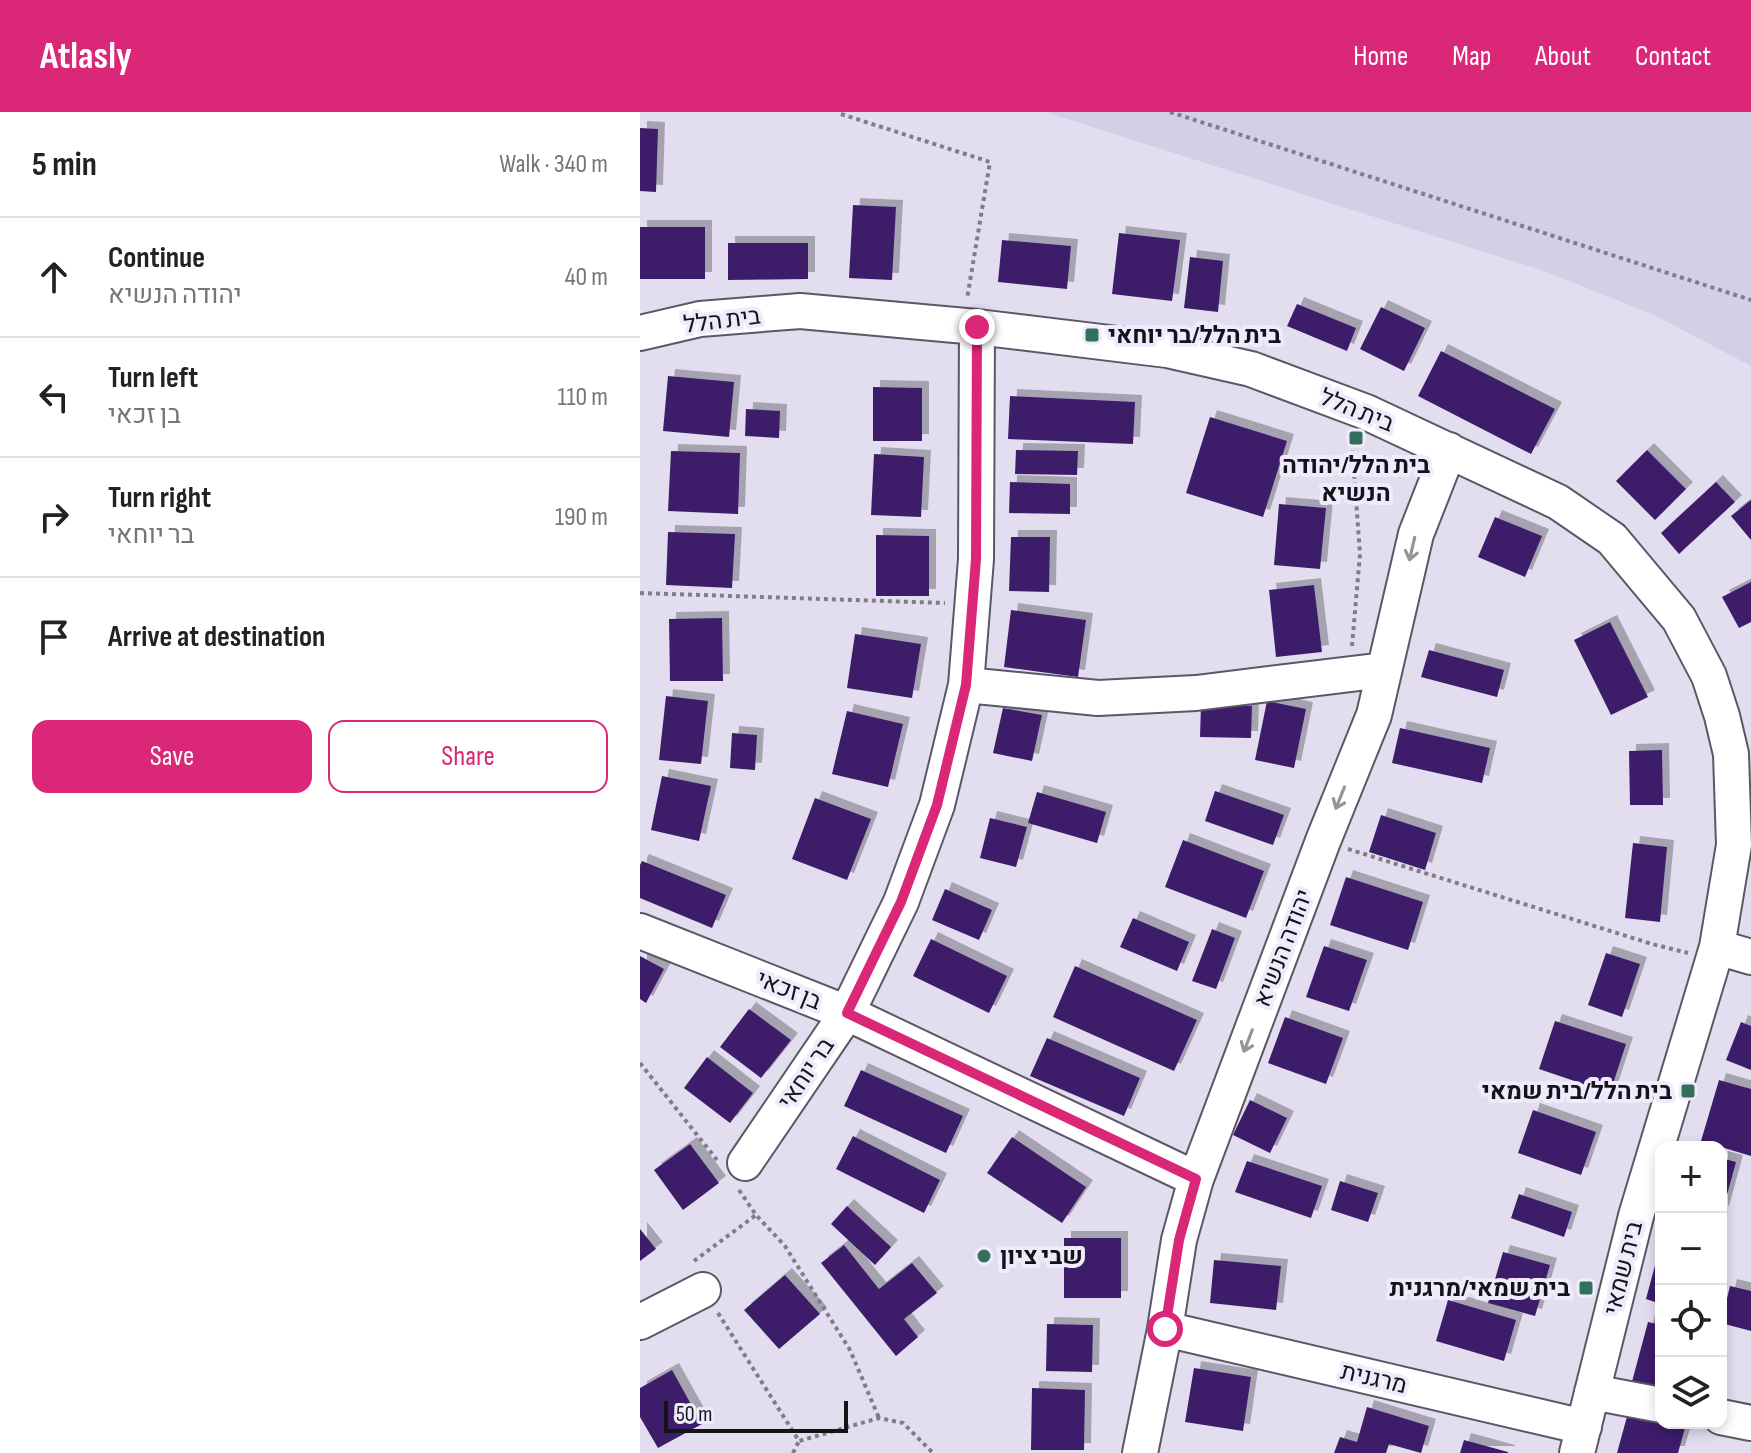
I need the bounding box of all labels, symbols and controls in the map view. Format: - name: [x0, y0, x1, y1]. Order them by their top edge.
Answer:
- text: Atlasly: [40, 34, 132, 79]
- text: Home: [1353, 40, 1408, 73]
- text: Map: [1452, 40, 1491, 73]
- text: About: [1535, 40, 1591, 73]
- text: Contact: [1635, 40, 1711, 73]
- text: 5 min: [32, 144, 97, 185]
- text: Walk · 340 m: [499, 149, 608, 180]
- text: Continue: [108, 240, 205, 276]
- icon: ahead: [32, 255, 76, 299]
- text: 40 m: [565, 262, 608, 293]
- text: יהודה הנשיא: [108, 280, 242, 311]
- street label: בית הלל: [682, 301, 763, 340]
- route end: [959, 309, 995, 345]
- place label: בית הלל/בר יוחאי: [1108, 321, 1281, 350]
- marker: בית הלל/בר יוחאי: [1083, 326, 1101, 344]
- text: Turn left: [108, 360, 198, 396]
- icon: left: [32, 375, 76, 419]
- text: 110 m: [557, 382, 608, 413]
- street label: בית הלל: [1315, 383, 1398, 439]
- text: בן זכאי: [108, 400, 181, 431]
- marker: בית הלל/יהודה הנשיא: [1347, 429, 1365, 447]
- place label: בית הלל/יהודה הנשיא: [1282, 451, 1430, 508]
- text: Turn right: [108, 480, 211, 516]
- icon: right: [32, 495, 76, 539]
- text: 190 m: [555, 502, 608, 533]
- text: בר יוחאי: [108, 520, 194, 551]
- one-way arrow: [1404, 536, 1419, 561]
- icon: arrive: [32, 615, 76, 659]
- text: Arrive at destination: [108, 619, 325, 655]
- button: Save: [32, 720, 312, 793]
- button: Share: [328, 720, 608, 793]
- one-way arrow: [1332, 785, 1346, 810]
- street label: יהודה הנשיא: [1248, 885, 1319, 1011]
- street label: בן זכאי: [752, 964, 826, 1017]
- one-way arrow: [1240, 1028, 1254, 1053]
- street label: בר יוחאי: [772, 1032, 841, 1114]
- place label: בית הלל/בית שמאי: [1482, 1077, 1672, 1106]
- marker: בית הלל/בית שמאי: [1679, 1082, 1697, 1100]
- map controls: [1655, 1141, 1727, 1429]
- button: +: [1655, 1141, 1727, 1213]
- button: −: [1655, 1213, 1727, 1285]
- street label: בית שמאי: [1598, 1218, 1649, 1318]
- place label: שבי ציון: [1000, 1242, 1083, 1271]
- marker: שבי ציון: [975, 1247, 993, 1265]
- place label: בית שמאי/מרגנית: [1390, 1274, 1570, 1303]
- marker: בית שמאי/מרגנית: [1577, 1279, 1595, 1297]
- button: locate: [1655, 1285, 1727, 1357]
- route start: [1147, 1311, 1183, 1347]
- street label: מרגנית: [1338, 1357, 1410, 1400]
- button: layers: [1655, 1357, 1727, 1429]
- scale bar: [664, 1397, 848, 1433]
- text: 50 m: [676, 1401, 712, 1428]

